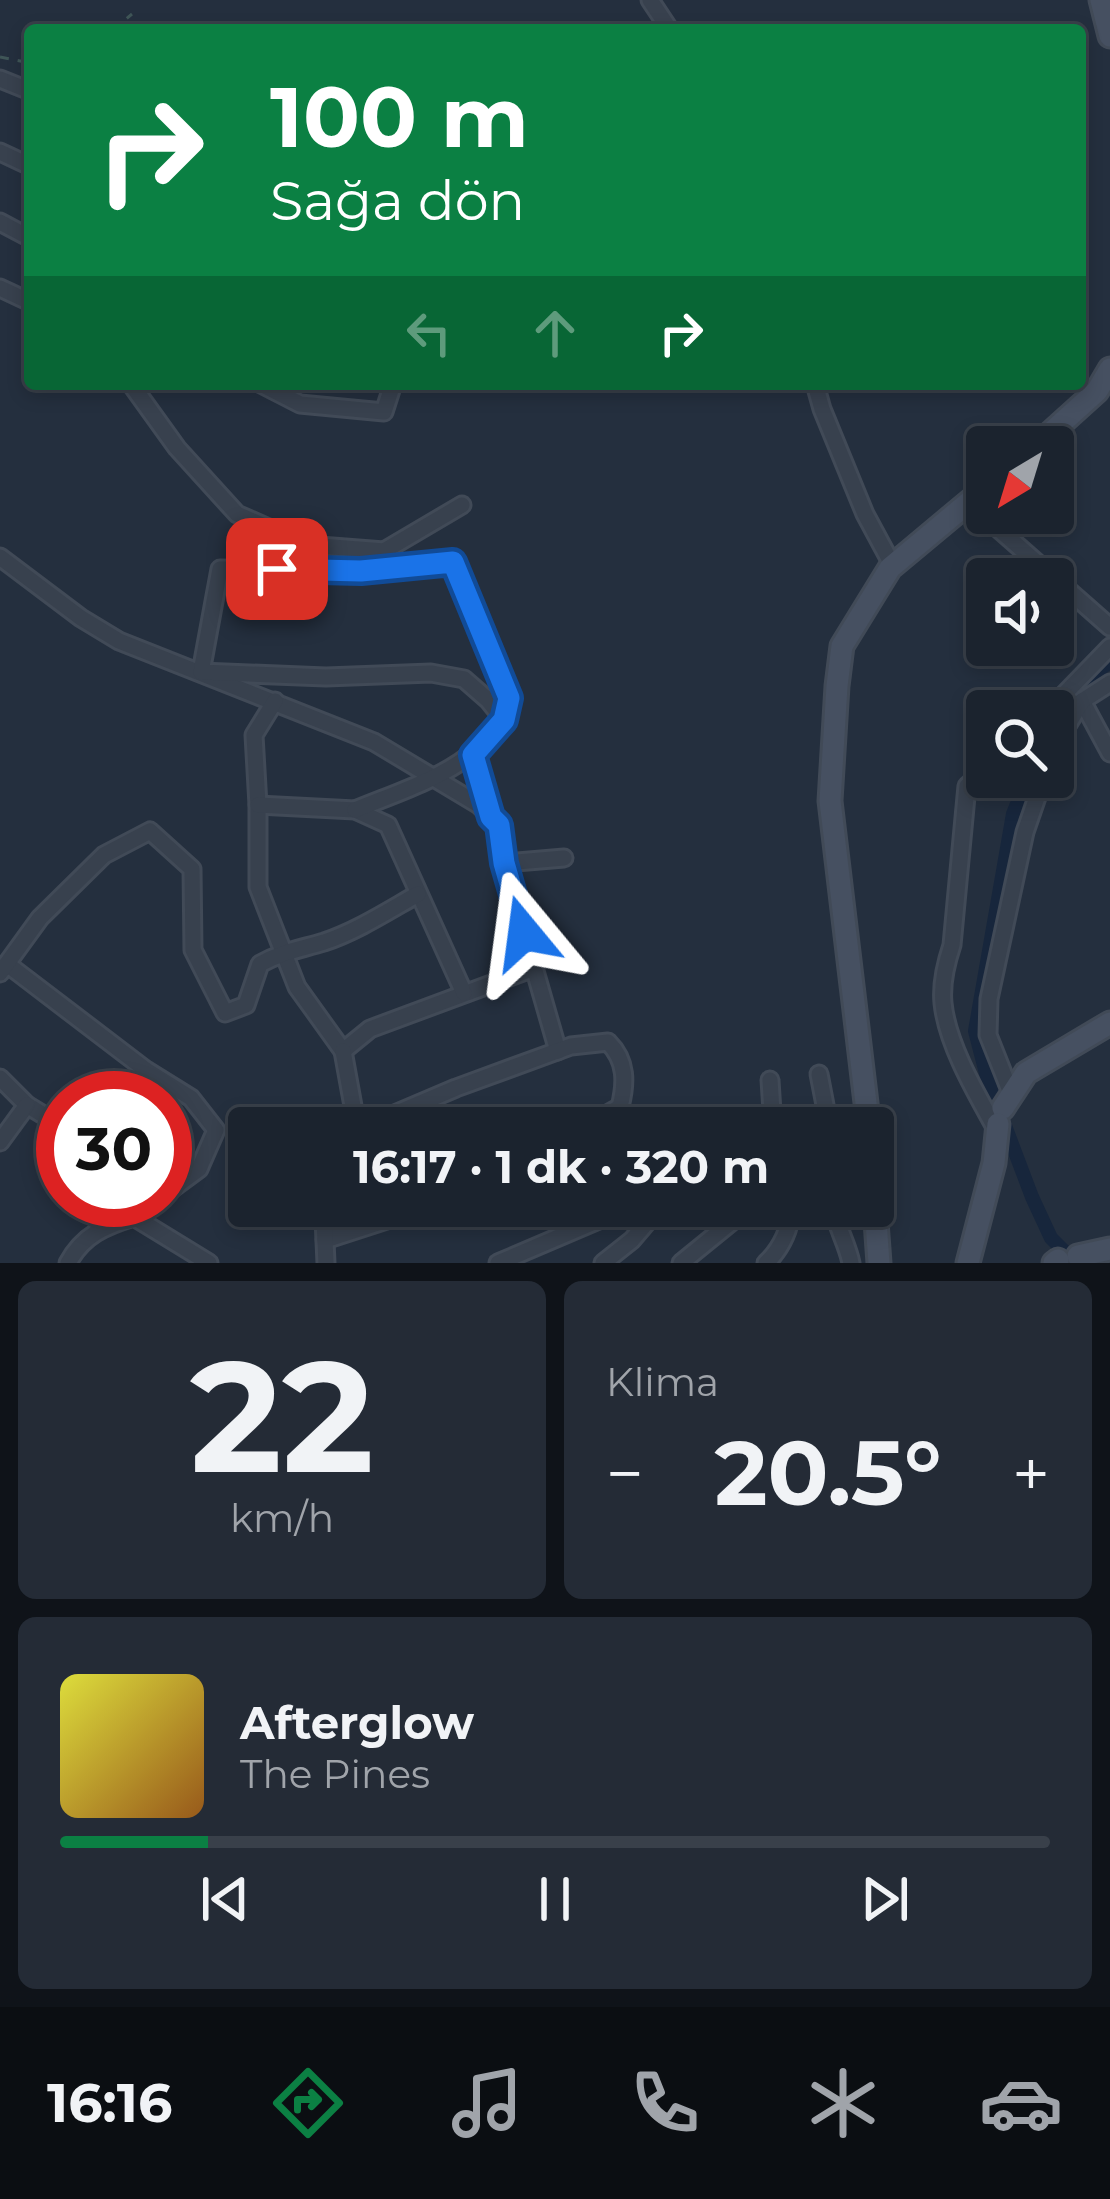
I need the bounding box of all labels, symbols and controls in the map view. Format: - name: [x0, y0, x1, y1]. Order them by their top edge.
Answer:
- text: 100 m: [270, 66, 529, 168]
- icon: right: [72, 72, 228, 228]
- text: Sağa dön: [270, 168, 525, 234]
- icon: left: [396, 300, 462, 366]
- icon: ahead: [522, 300, 588, 366]
- icon: right: [648, 300, 714, 366]
- north arrow: [966, 426, 1074, 534]
- map controls: [966, 426, 1074, 798]
- pin: [226, 518, 328, 620]
- icon: arrive: [244, 536, 310, 602]
- button: sound: [966, 558, 1074, 666]
- button: search: [966, 690, 1074, 798]
- position arrow: [461, 870, 587, 996]
- speed limit sign: 30: [36, 1071, 192, 1227]
- text: 16:17 · 1 dk · 320 m: [353, 1139, 769, 1194]
- text: 22: [190, 1321, 374, 1511]
- text: Klima: [606, 1358, 719, 1406]
- text: 20.5°: [714, 1418, 942, 1528]
- text: −: [606, 1433, 644, 1514]
- text: +: [1012, 1433, 1050, 1514]
- text: km/h: [230, 1494, 334, 1542]
- text: Afterglow: [240, 1695, 474, 1750]
- text: The Pines: [240, 1750, 430, 1798]
- icon: previous: [192, 1866, 258, 1932]
- icon: pause: [522, 1866, 588, 1932]
- icon: next: [852, 1866, 918, 1932]
- icon: directions: [266, 2061, 350, 2145]
- icon: music: [445, 2061, 529, 2145]
- icon: phone: [623, 2061, 707, 2145]
- icon: climate: [801, 2061, 885, 2145]
- icon: car: [979, 2061, 1063, 2145]
- text: 16:16: [47, 2070, 172, 2136]

